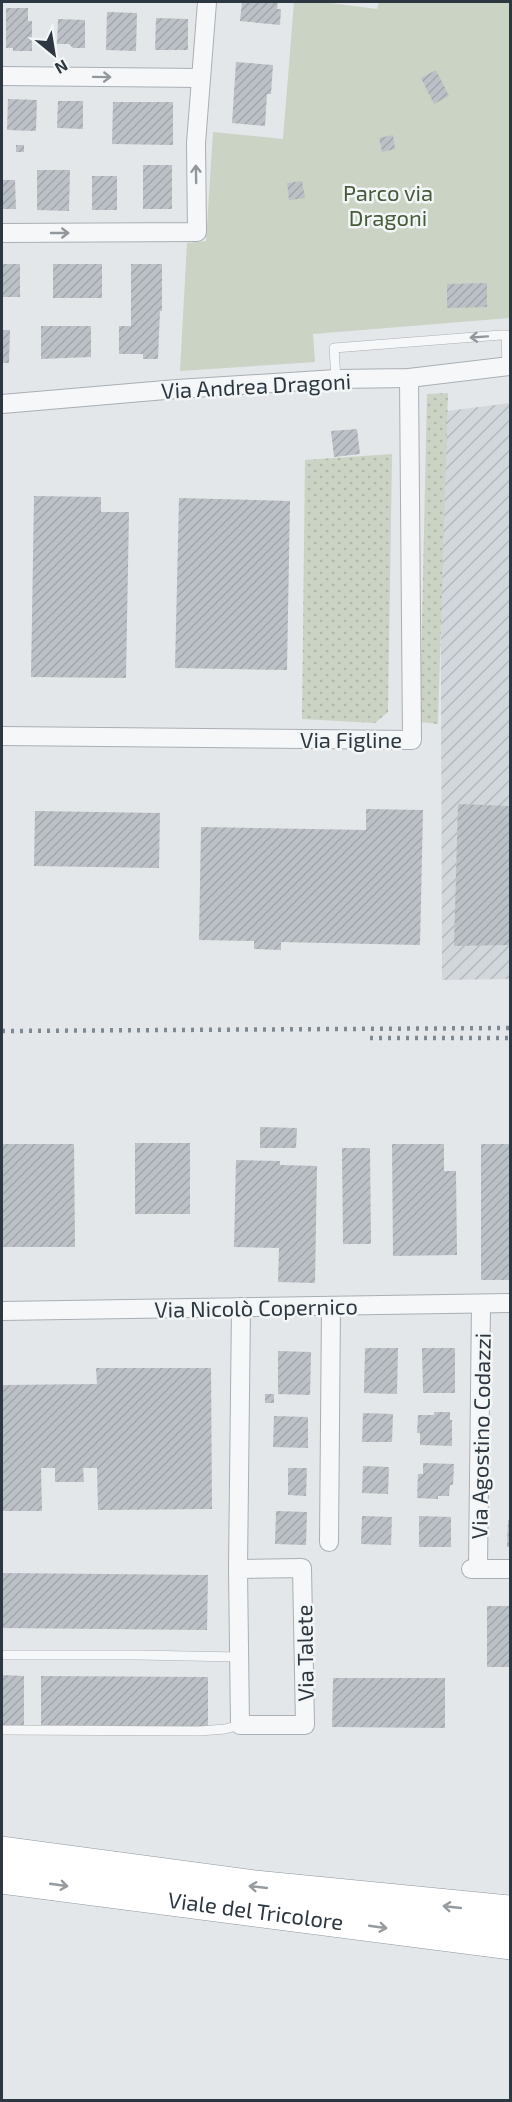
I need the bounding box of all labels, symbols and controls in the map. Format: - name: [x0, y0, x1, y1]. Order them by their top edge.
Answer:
- north arrow: [24, 24, 84, 84]
- text: N: [52, 56, 72, 79]
- one-way arrow: [91, 71, 111, 83]
- one-way arrow: [191, 165, 202, 185]
- park label: Parco via Dragoni: [343, 179, 433, 230]
- one-way arrow: [49, 227, 69, 239]
- one-way arrow: [469, 332, 489, 343]
- street label: Via Andrea Dragoni: [160, 367, 352, 403]
- street label: Via Figline: [300, 726, 402, 752]
- street label: Via Nicolò Copernico: [154, 1292, 358, 1322]
- street label: Via Agostino Codazzi: [465, 1333, 495, 1539]
- street label: Via Talete: [290, 1604, 318, 1702]
- one-way arrow: [49, 1879, 69, 1890]
- one-way arrow: [249, 1882, 269, 1893]
- street label: Viale del Tricolore: [167, 1886, 345, 1934]
- one-way arrow: [443, 1901, 463, 1912]
- one-way arrow: [367, 1921, 387, 1932]

